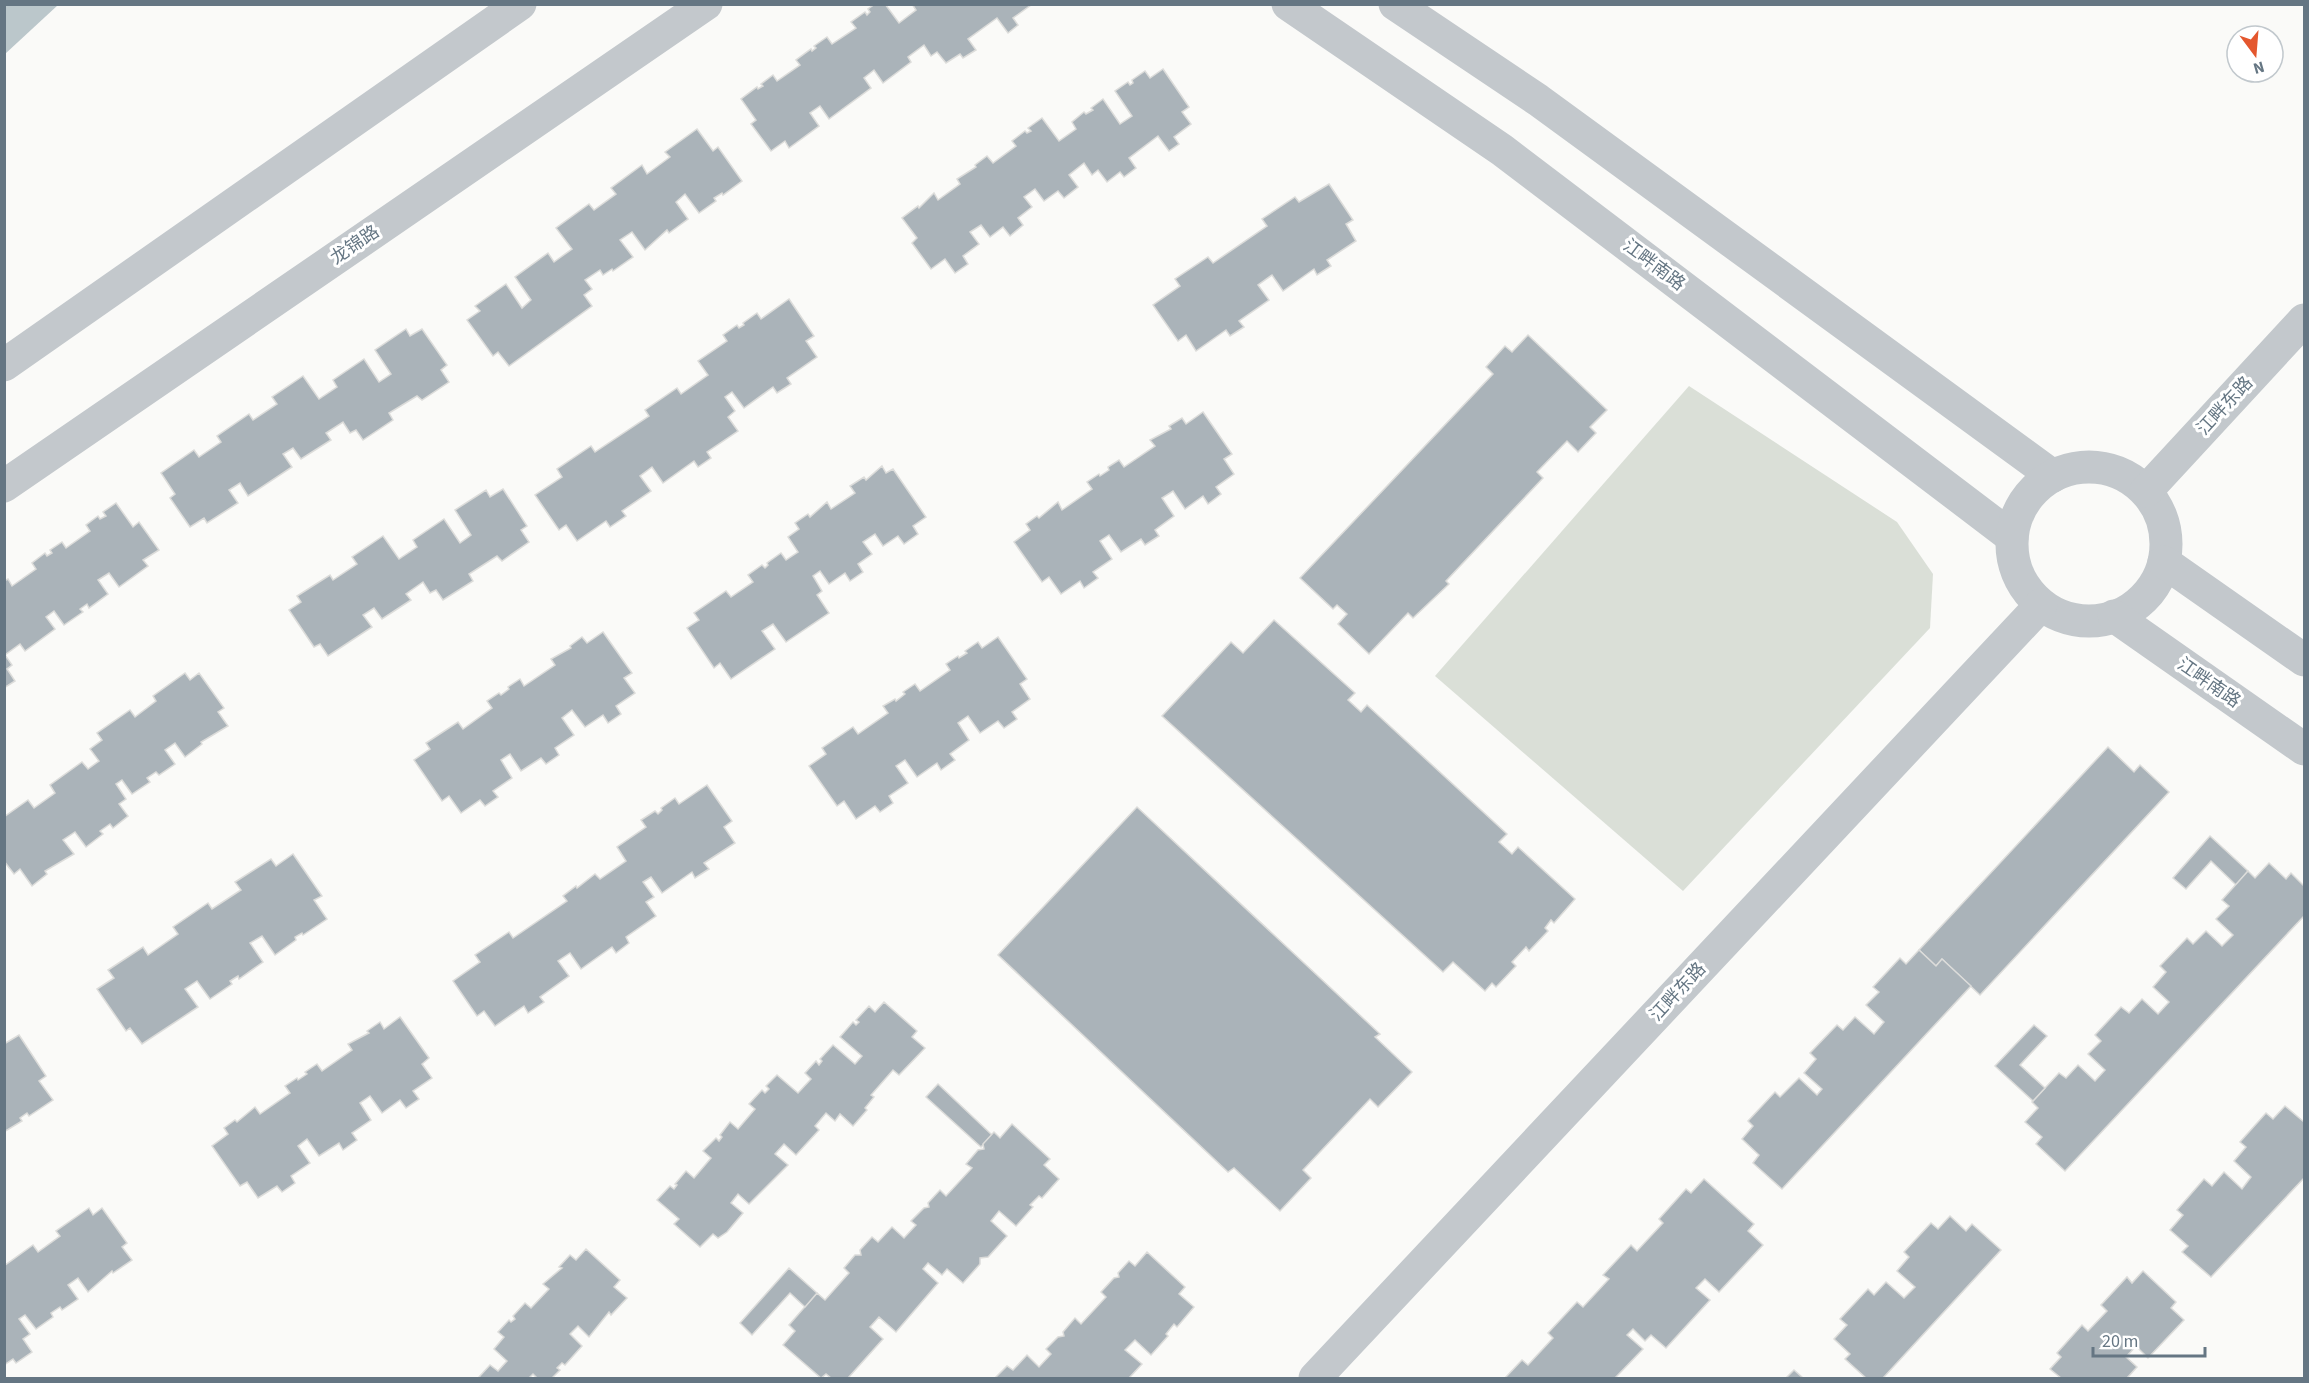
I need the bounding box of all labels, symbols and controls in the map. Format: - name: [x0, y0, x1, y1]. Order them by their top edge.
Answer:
- north arrow: [2225, 24, 2285, 84]
- text: N: [2251, 55, 2267, 79]
- street label: 龙锦路: [326, 220, 384, 270]
- street label: 江畔南路: [1618, 233, 1690, 297]
- street label: 江畔东路: [2191, 371, 2259, 441]
- street label: 江畔南路: [2172, 652, 2246, 714]
- street label: 江畔东路: [1644, 957, 1712, 1027]
- scale bar: [2093, 1320, 2206, 1358]
- text: 20 m: [2102, 1329, 2138, 1354]

